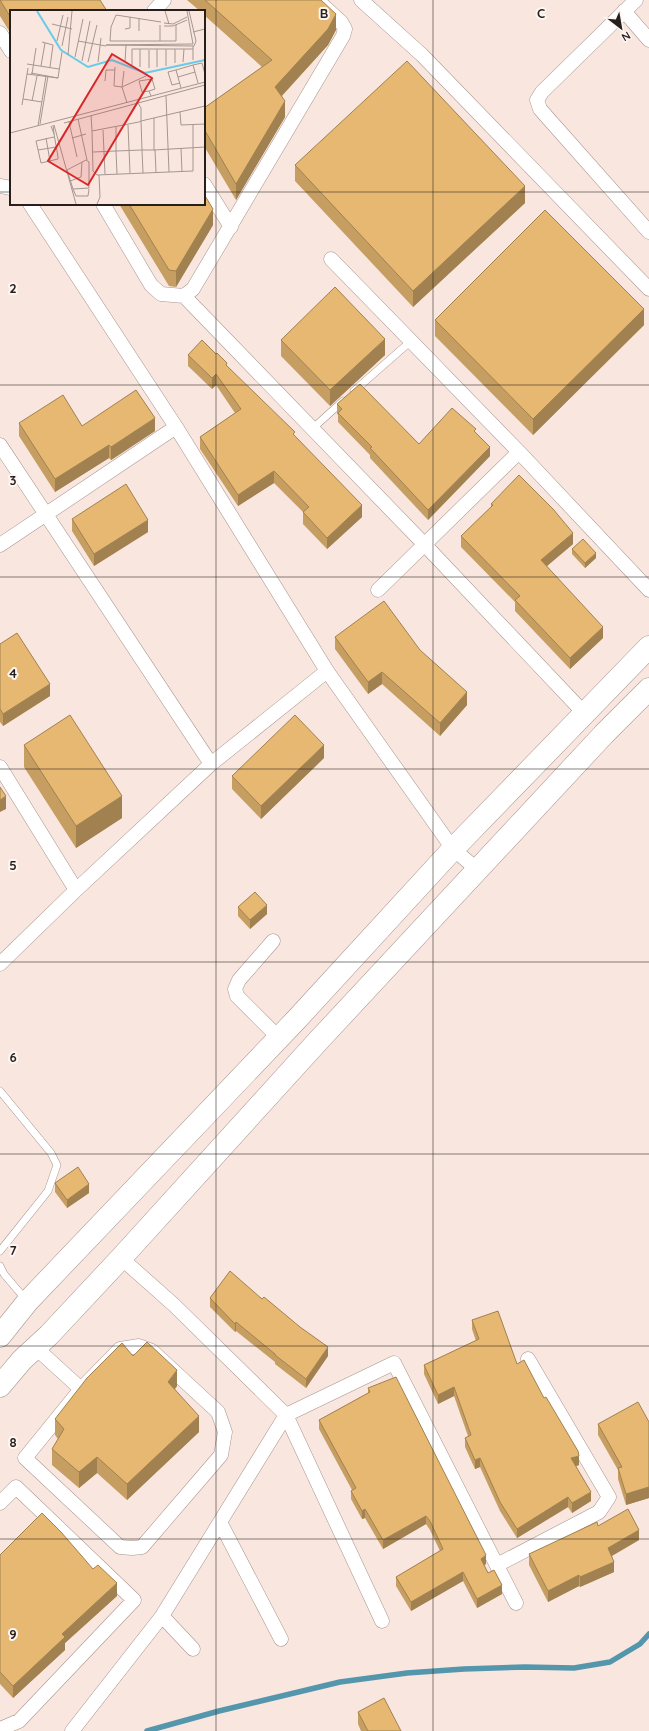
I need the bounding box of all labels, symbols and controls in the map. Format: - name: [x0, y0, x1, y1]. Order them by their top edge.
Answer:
- text: B: [320, 5, 328, 21]
- text: C: [537, 5, 545, 21]
- north arrow: [601, 8, 641, 48]
- inset map: [10, 10, 205, 205]
- text: N: [619, 28, 633, 45]
- text: 2: [9, 280, 17, 296]
- text: 3: [10, 472, 17, 488]
- text: 4: [9, 665, 17, 681]
- text: 5: [9, 857, 17, 873]
- text: 6: [9, 1049, 17, 1065]
- text: 7: [9, 1242, 17, 1258]
- text: 8: [9, 1434, 17, 1450]
- text: 9: [9, 1626, 17, 1642]

